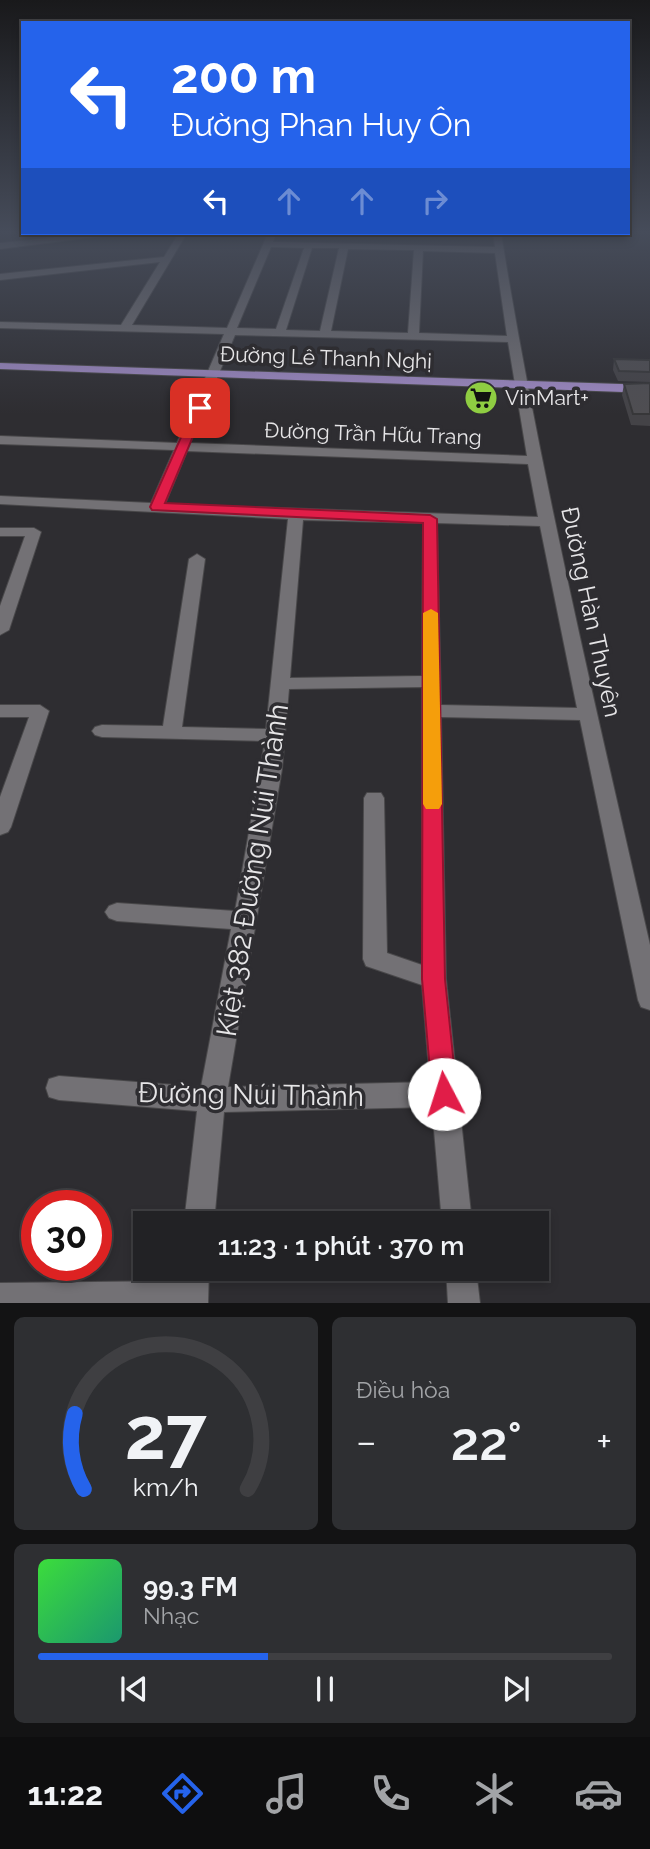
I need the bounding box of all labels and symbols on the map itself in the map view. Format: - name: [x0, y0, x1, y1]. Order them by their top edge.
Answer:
- street label: Đường Lê Thanh Nghị: [220, 341, 432, 374]
- pin: [170, 378, 230, 438]
- supermarket icon: VinMart+: [462, 379, 500, 417]
- place label: VinMart+: [505, 385, 589, 410]
- street label: Đường Trần Hữu Trang: [264, 417, 482, 450]
- street label: Đường Hàn Thuyên: [555, 504, 628, 720]
- street label: Kiệt 382 Đường Núi Thành: [210, 701, 295, 1039]
- position arrow: [407, 1057, 481, 1131]
- street label: Đường Núi Thành: [138, 1076, 364, 1113]
- speed limit sign: 30: [21, 1190, 112, 1281]

